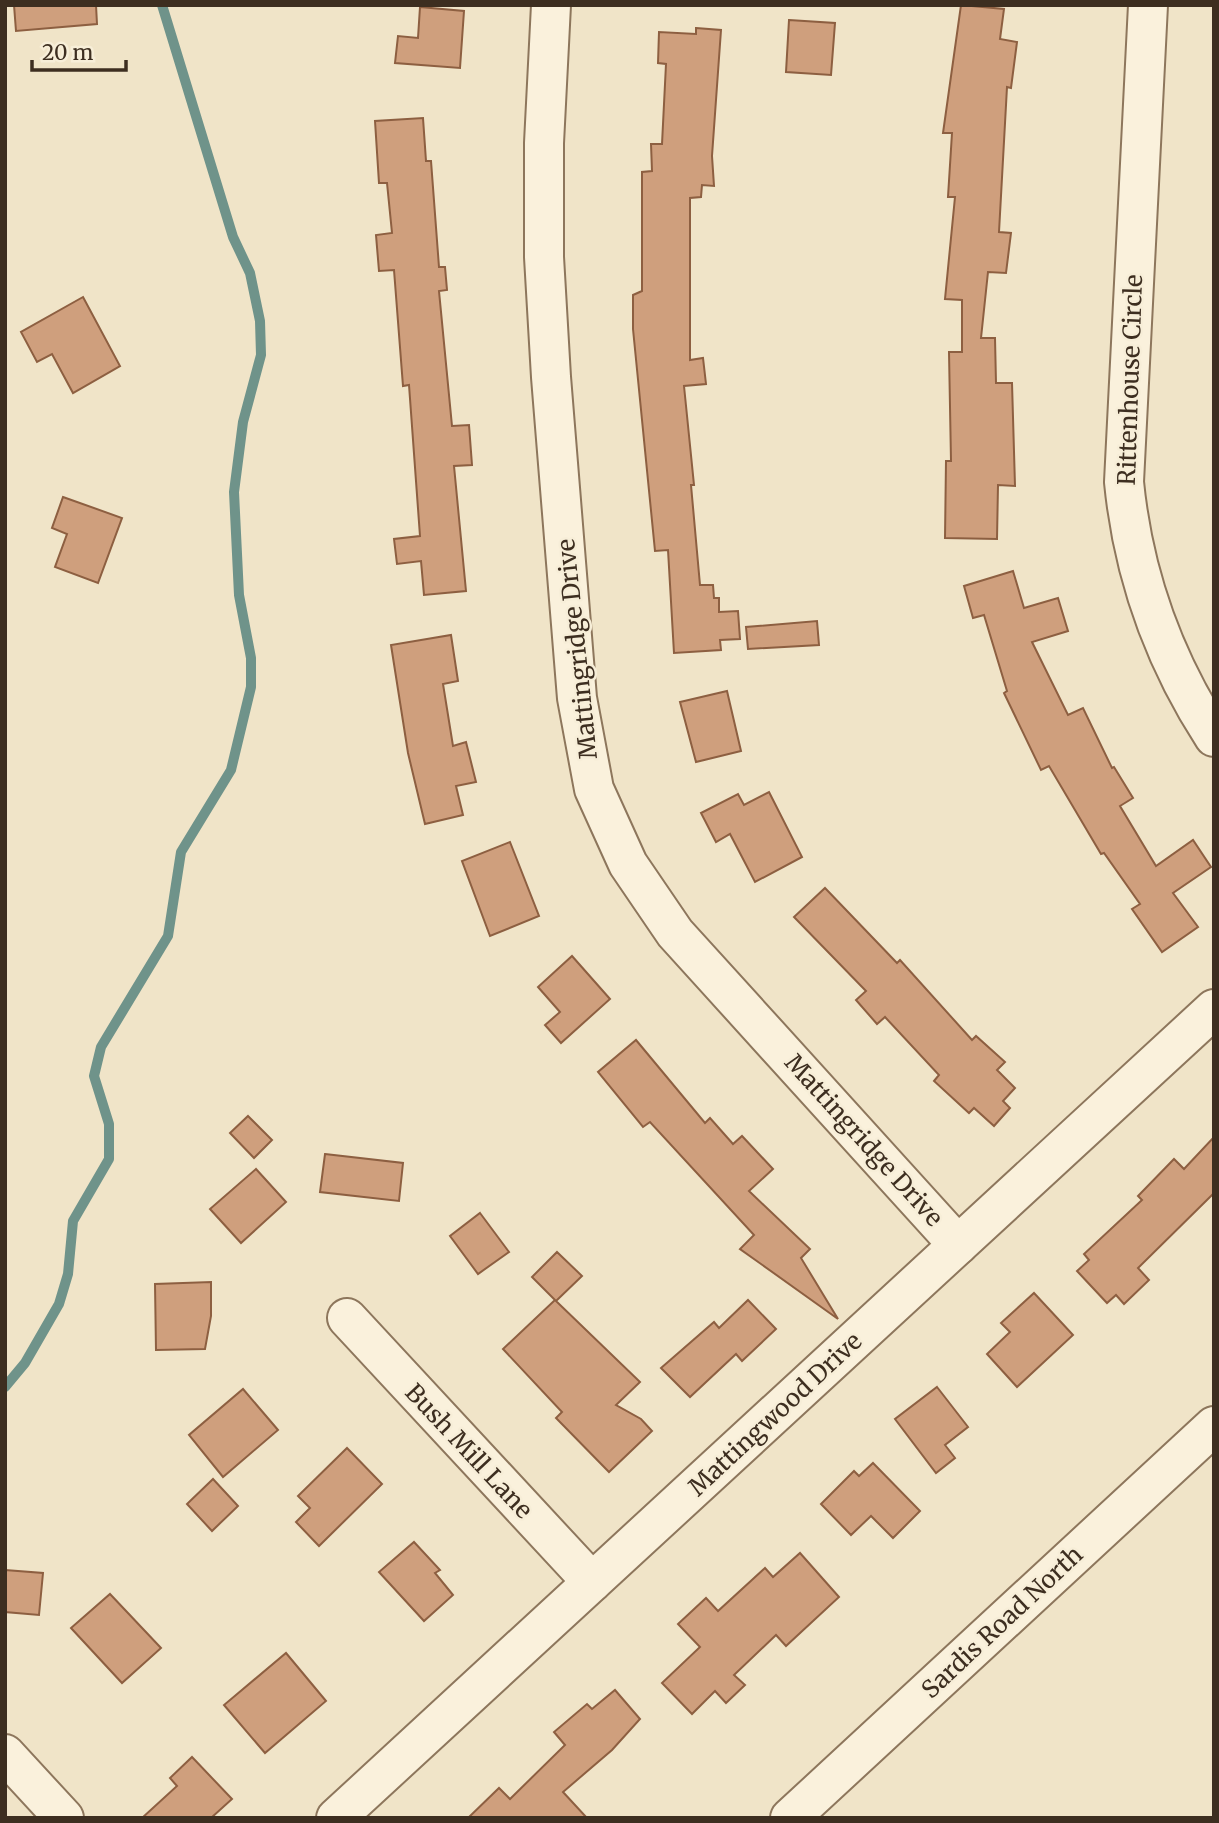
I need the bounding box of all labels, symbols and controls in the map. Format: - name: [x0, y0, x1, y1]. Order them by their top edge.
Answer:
- scale bar: [32, 28, 126, 72]
- text: 20 m: [42, 39, 94, 66]
- street label: Rittenhouse Circle: [1111, 274, 1149, 486]
- street label: Mattingridge Drive: [550, 537, 604, 761]
- street label: Mattingridge Drive: [778, 1047, 950, 1233]
- street label: Mattingwood Drive: [682, 1326, 868, 1502]
- street label: Bush Mill Lane: [399, 1377, 539, 1525]
- street label: Sardis Road North: [915, 1539, 1089, 1705]

